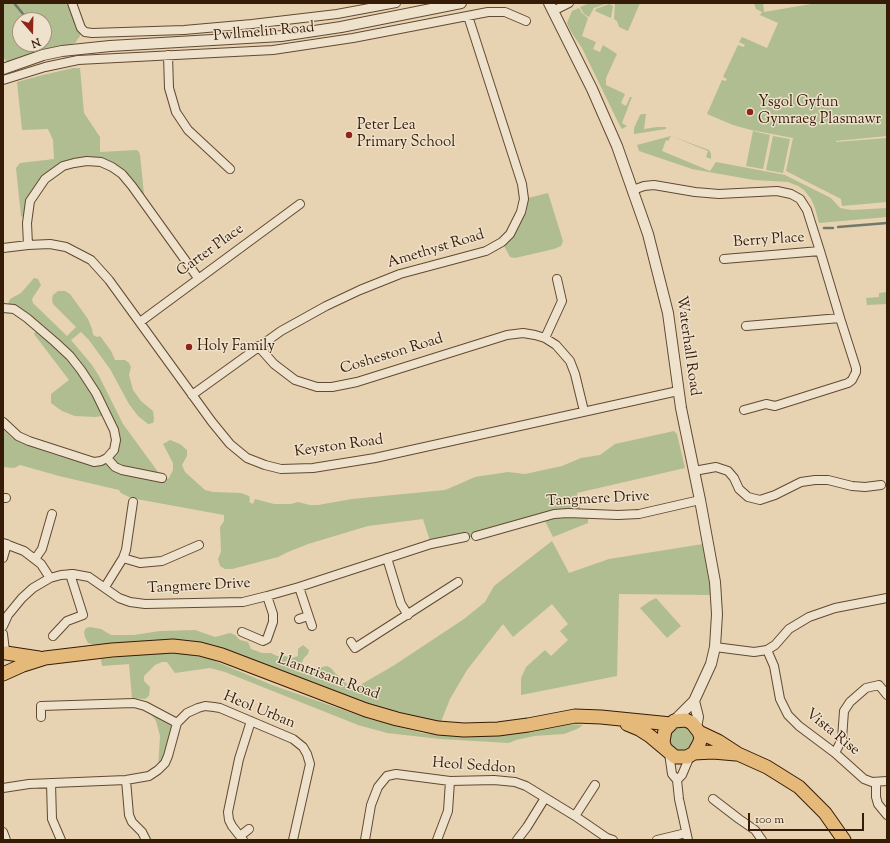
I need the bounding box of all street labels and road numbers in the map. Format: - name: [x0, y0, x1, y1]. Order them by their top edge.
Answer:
- street label: Pwllmelin Road: [213, 20, 315, 46]
- street label: Carter Place: [174, 221, 248, 281]
- street label: Amethyst Road: [385, 227, 487, 273]
- street label: Berry Place: [733, 230, 805, 252]
- street label: Waterhall Road: [671, 295, 703, 397]
- street label: Cosheston Road: [338, 331, 446, 379]
- street label: Keyston Road: [293, 432, 385, 462]
- street label: Tangmere Drive: [546, 488, 650, 512]
- street label: Tangmere Drive: [147, 575, 251, 599]
- street label: Llantrisant Road: [274, 651, 382, 705]
- street label: Heol Urban: [220, 688, 298, 734]
- street label: Vista Rise: [801, 706, 863, 760]
- street label: Heol Seddon: [431, 755, 517, 779]

